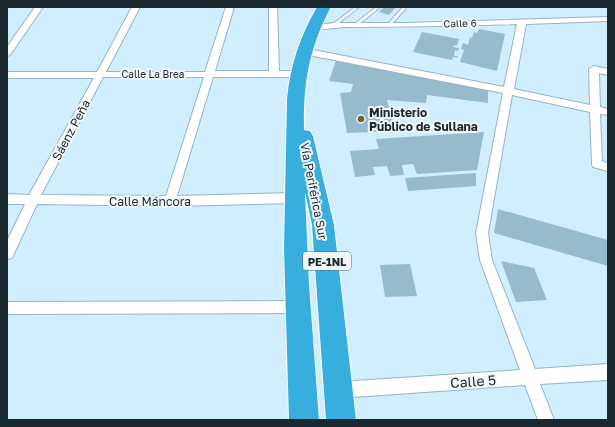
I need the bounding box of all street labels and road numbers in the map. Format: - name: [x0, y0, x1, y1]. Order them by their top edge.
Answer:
- street label: Calle 6: [443, 16, 477, 30]
- street label: Calle La Brea: [122, 68, 184, 80]
- street label: Sáenz Peña: [49, 97, 93, 163]
- street label: Vía Periférica Sur: [297, 141, 331, 241]
- street label: Calle Máncora: [109, 194, 191, 209]
- road number: PE-1NL: [303, 252, 351, 270]
- street label: Calle 5: [449, 371, 497, 391]

